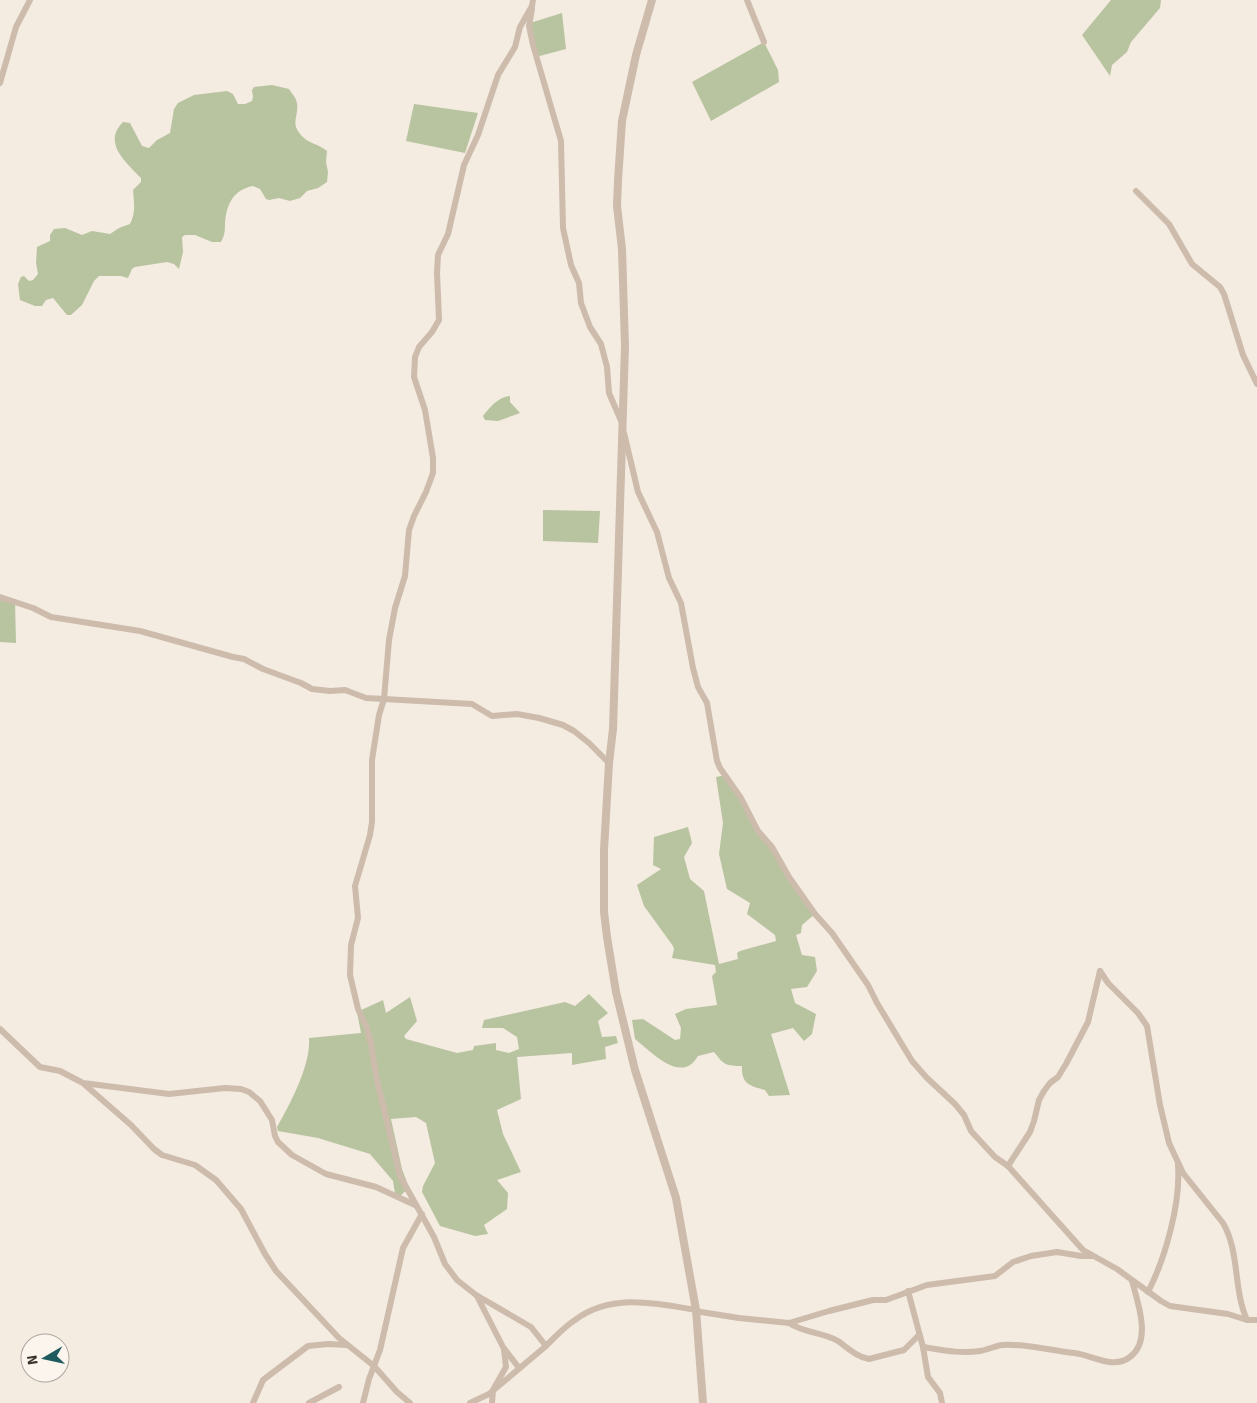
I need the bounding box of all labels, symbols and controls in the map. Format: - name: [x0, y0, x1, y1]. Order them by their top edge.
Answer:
- north arrow: [20, 1333, 70, 1383]
- text: N: [23, 1354, 42, 1366]

